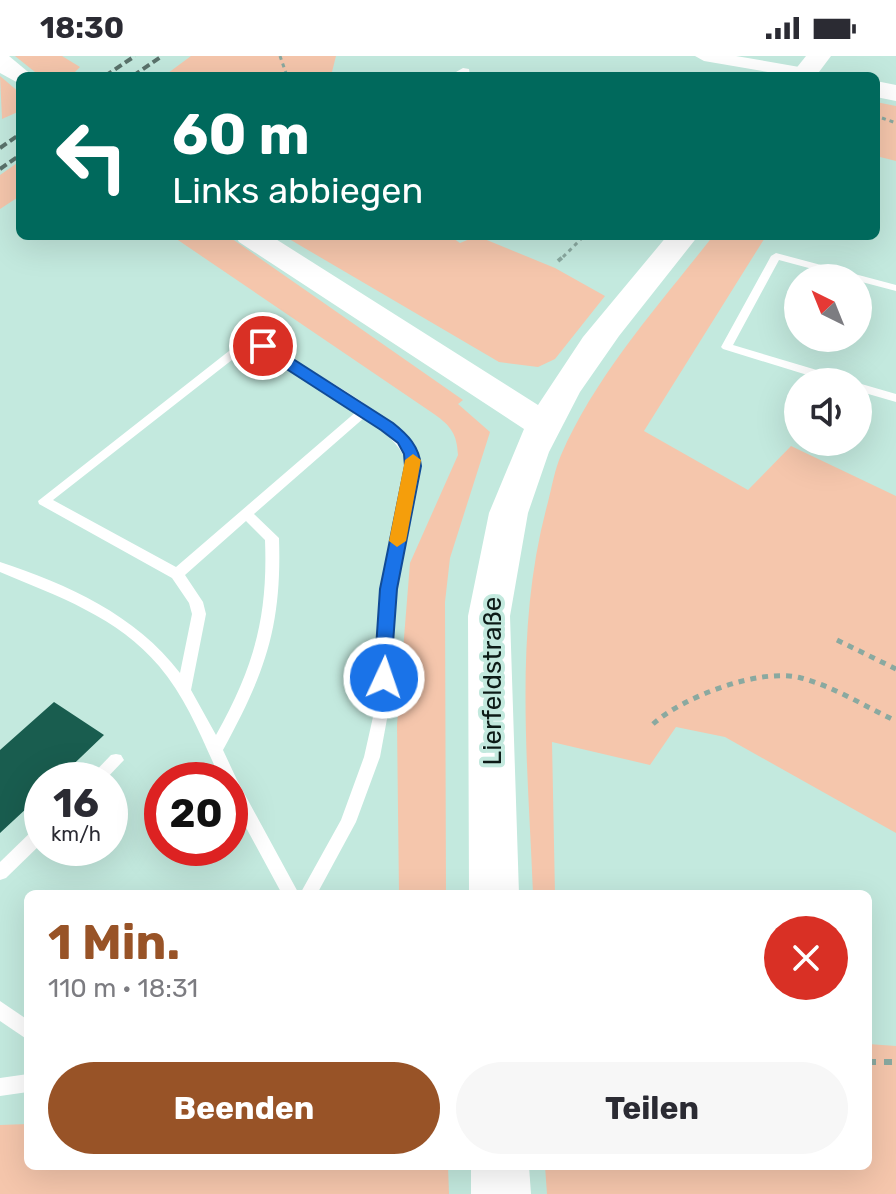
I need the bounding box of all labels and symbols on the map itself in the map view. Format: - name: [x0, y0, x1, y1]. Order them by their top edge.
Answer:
- north arrow: [784, 264, 872, 352]
- pin: [229, 312, 297, 380]
- street label: Lierfeldstraße: [477, 597, 508, 765]
- position arrow: [342, 636, 426, 720]
- speed limit sign: 20: [144, 762, 248, 866]

